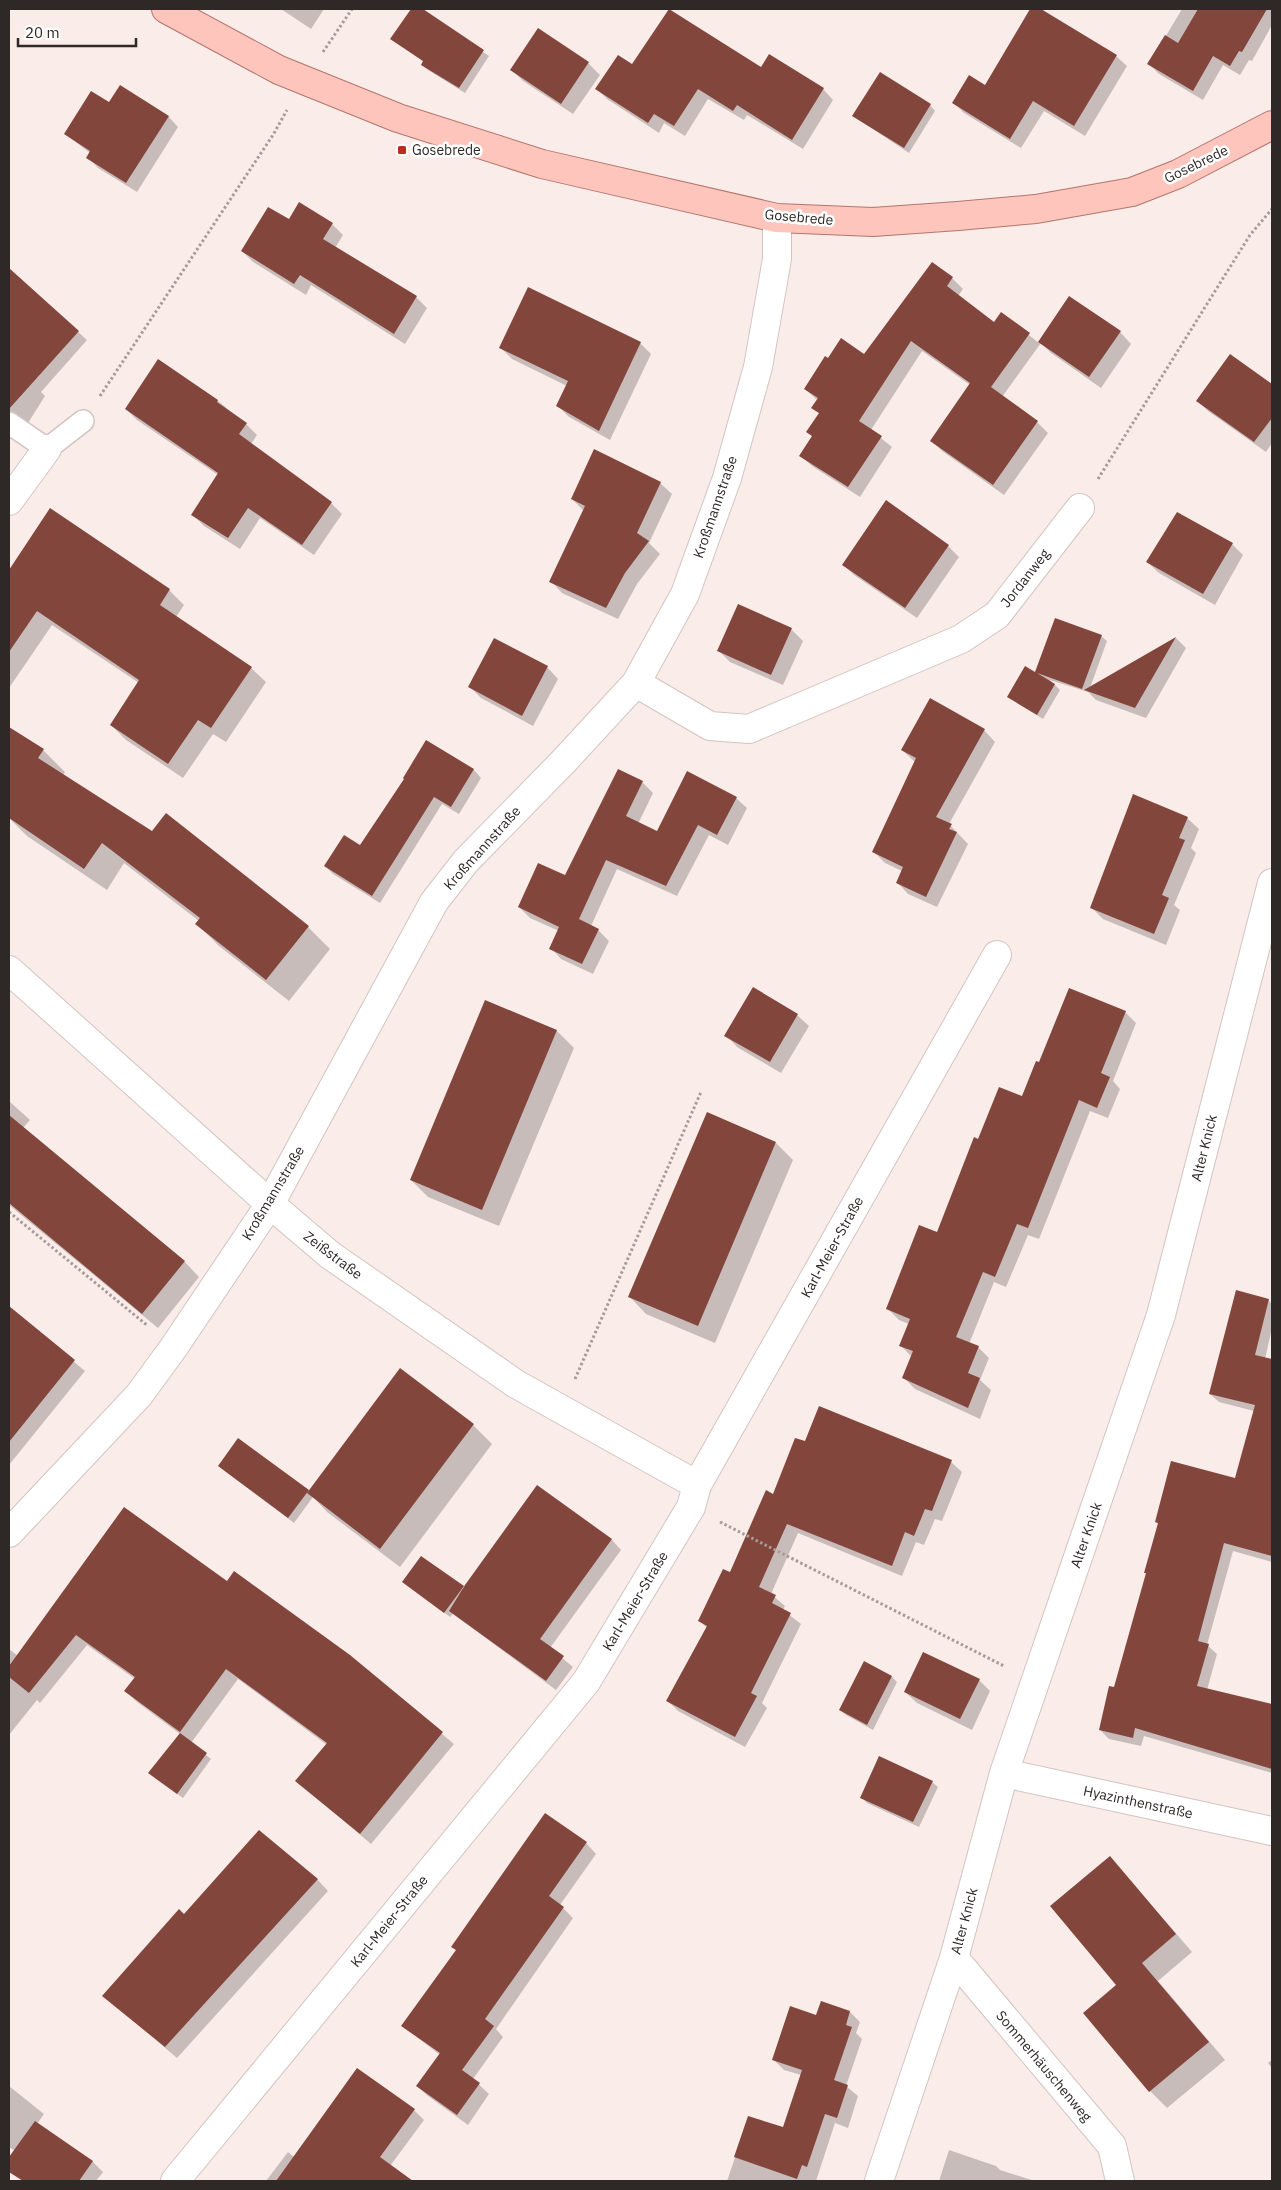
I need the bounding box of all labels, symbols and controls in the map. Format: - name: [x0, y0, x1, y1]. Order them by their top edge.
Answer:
- scale bar: [18, 15, 135, 47]
- text: 20 m: [25, 23, 60, 42]
- place label: Gosebrede: [412, 141, 481, 159]
- street label: Gosebrede: [1161, 141, 1231, 187]
- marker: Gosebrede: [396, 144, 408, 156]
- street label: Gosebrede: [764, 205, 834, 229]
- street label: Kroßmannstraße: [689, 453, 741, 561]
- street label: Jordanweg: [997, 545, 1054, 611]
- street label: Kroßmannstraße: [440, 802, 525, 894]
- street label: Alter Knick: [1187, 1112, 1221, 1183]
- street label: Kroßmannstraße: [238, 1142, 308, 1243]
- street label: Karl-Meier-Straße: [797, 1193, 867, 1301]
- street label: Zeißstraße: [300, 1227, 366, 1283]
- street label: Alter Knick: [1066, 1499, 1106, 1570]
- street label: Karl-Meier-Straße: [598, 1548, 672, 1654]
- street label: Hyazinthenstraße: [1082, 1782, 1195, 1822]
- street label: Karl-Meier-Straße: [346, 1871, 432, 1971]
- street label: Alter Knick: [946, 1885, 982, 1956]
- street label: Sommerhäuschenweg: [992, 2007, 1096, 2126]

